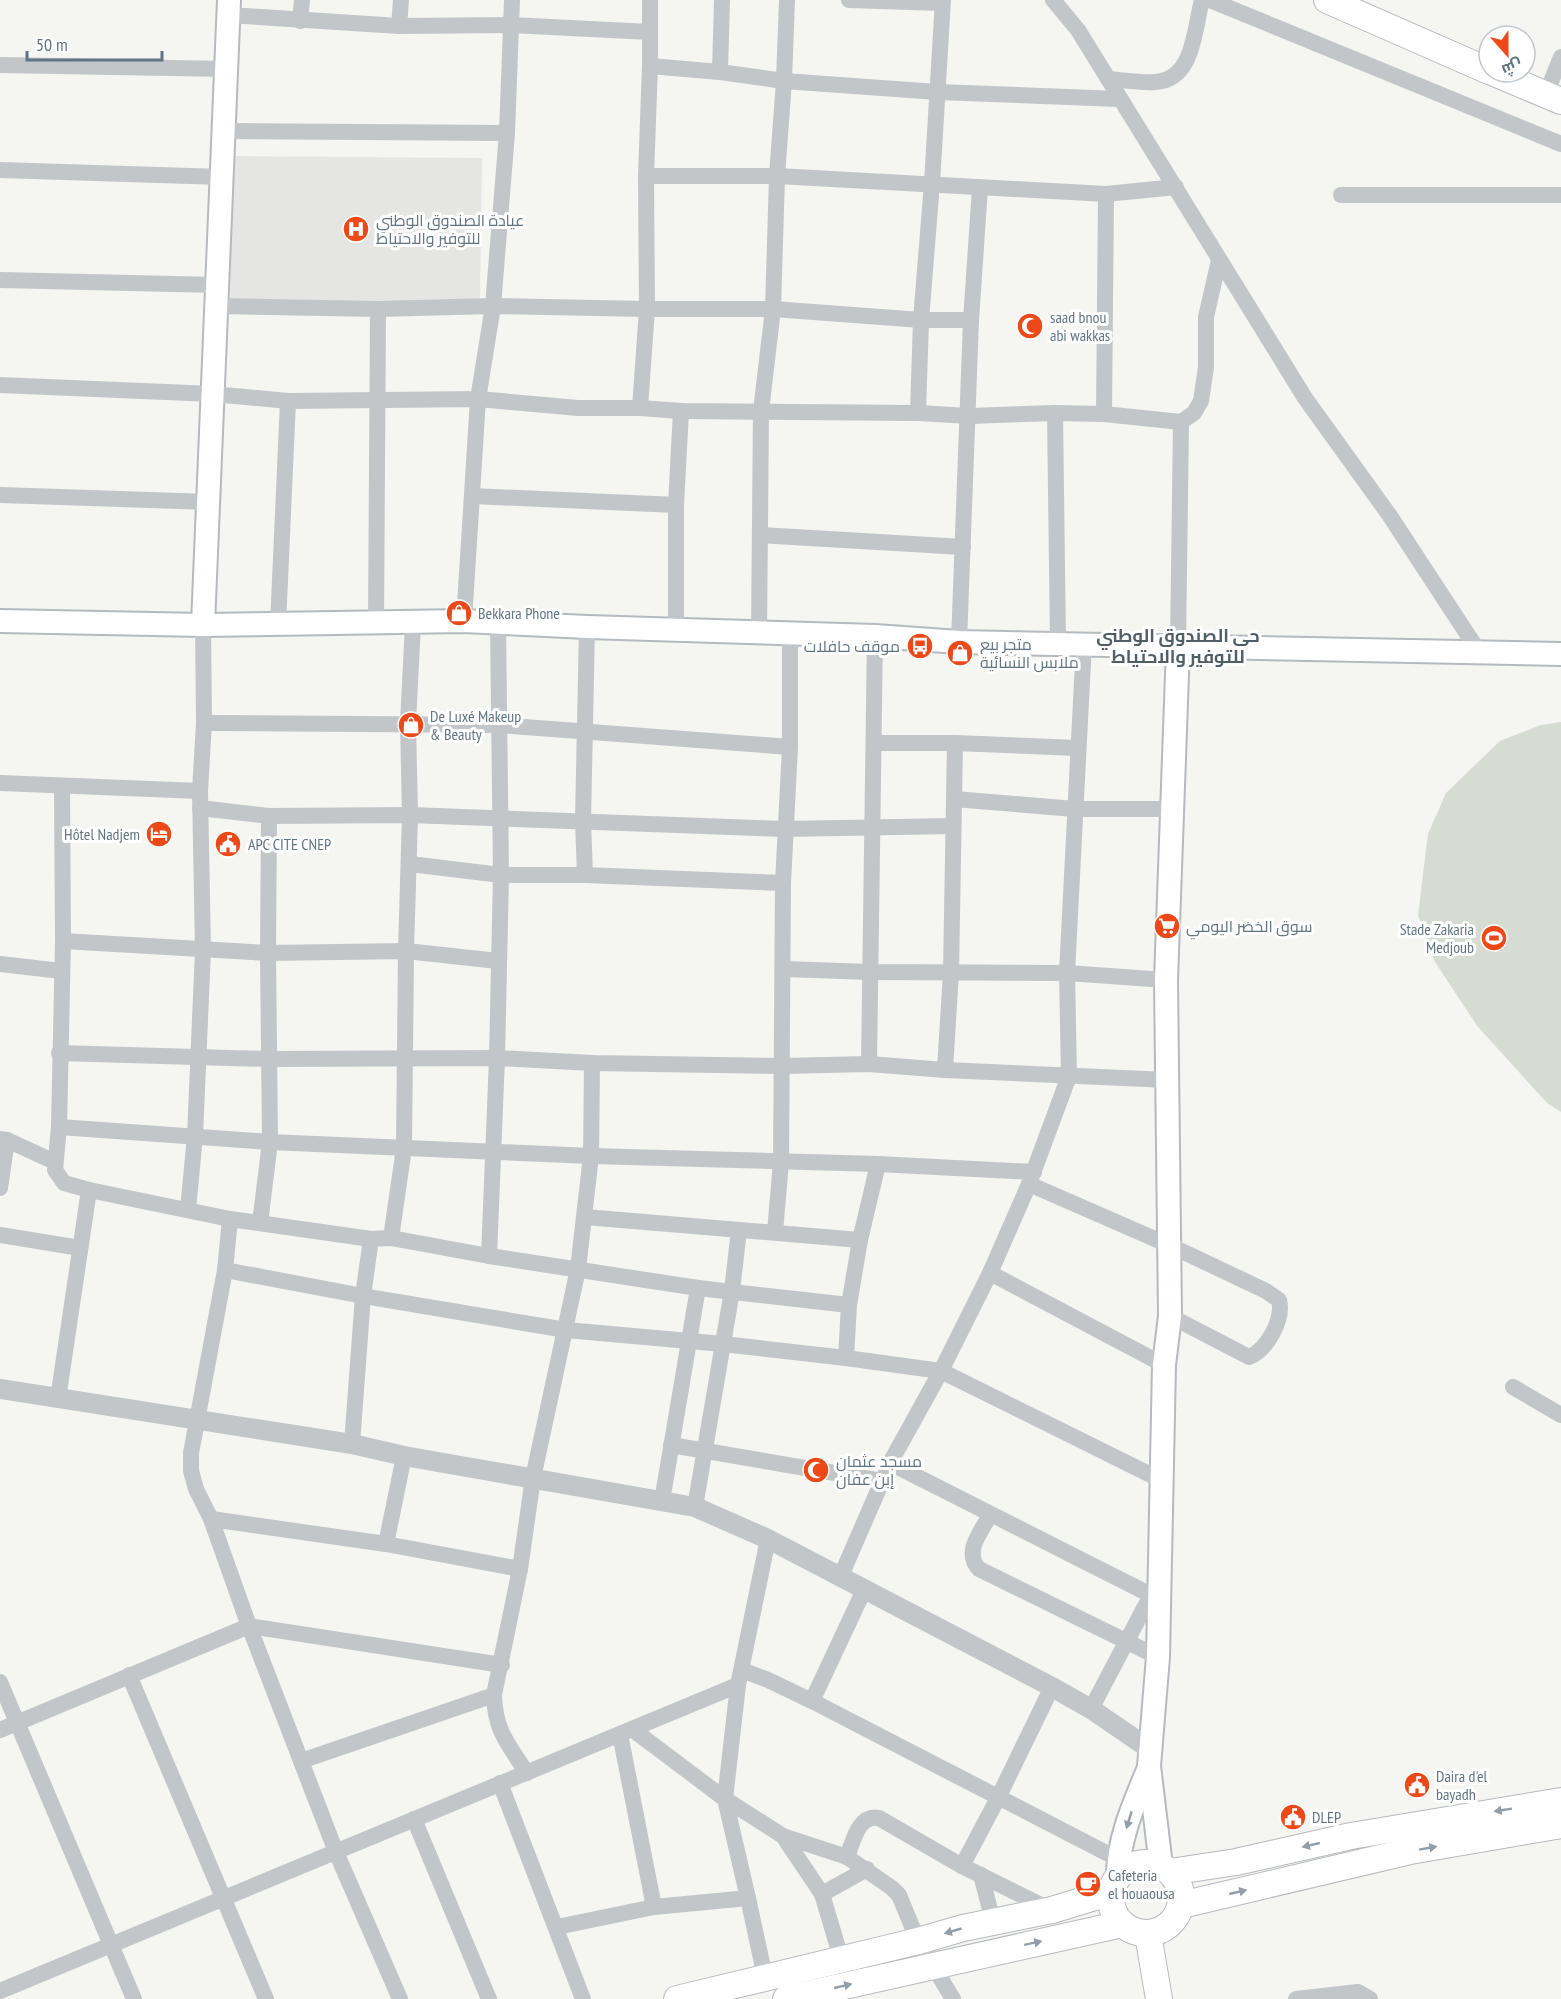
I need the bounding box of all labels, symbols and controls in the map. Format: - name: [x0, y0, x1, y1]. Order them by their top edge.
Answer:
- scale bar: [27, 24, 162, 62]
- north arrow: [1477, 24, 1537, 84]
- text: 50 m: [36, 33, 68, 56]
- text: ش: [1499, 55, 1526, 81]
- place label: عيادة الصندوق الوطني للتوفير والاحتياط: [376, 210, 525, 248]
- hospital icon: عيادة الصندوق الوطني للتوفير والاحتياط: [341, 214, 371, 244]
- place label: saad bnou abi wakkas: [1050, 307, 1110, 345]
- mosque icon: saad bnou abi wakkas: [1015, 311, 1045, 341]
- shop icon: Bekkara Phone: [444, 598, 474, 628]
- place label: Bekkara Phone: [478, 603, 560, 623]
- district label: حي الصندوق الوطني للتوفير والاحتياط: [1096, 624, 1260, 668]
- bus stop icon: موقف حافلات: [905, 631, 935, 661]
- place label: متجر بيع ملابس النسائية: [980, 634, 1079, 673]
- place label: موقف حافلات: [804, 636, 900, 656]
- shop icon: متجر بيع ملابس النسائية: [945, 638, 975, 668]
- place label: De Luxé Makeup & Beauty: [430, 706, 521, 744]
- shop icon: De Luxé Makeup & Beauty: [396, 710, 426, 740]
- hotel icon: Hôtel Nadjem: [144, 819, 174, 849]
- place label: Hôtel Nadjem: [64, 824, 140, 844]
- public building icon: APC CITE CNEP: [213, 829, 243, 859]
- place label: APC CITE CNEP: [248, 834, 331, 854]
- supermarket icon: سوق الخضر اليومي: [1152, 911, 1182, 941]
- place label: سوق الخضر اليومي: [1186, 916, 1312, 940]
- place label: Stade Zakaria Medjoub: [1400, 919, 1474, 957]
- sports icon: Stade Zakaria Medjoub: [1479, 923, 1509, 953]
- place label: مسجد عثمان إبن عفان: [836, 1451, 922, 1490]
- mosque icon: مسجد عثمان إبن عفان: [801, 1455, 831, 1485]
- place label: Daira d'el bayadh: [1436, 1766, 1488, 1804]
- public building icon: Daira d'el bayadh: [1402, 1770, 1432, 1800]
- public building icon: DLEP: [1278, 1802, 1308, 1832]
- one-way arrow: [1494, 1806, 1513, 1815]
- place label: DLEP: [1312, 1807, 1341, 1827]
- one-way arrow: [1124, 1811, 1133, 1829]
- one-way arrow: [1302, 1841, 1321, 1850]
- one-way arrow: [1418, 1843, 1437, 1852]
- place label: Cafeteria el houaousa: [1108, 1865, 1175, 1903]
- cafe icon: Cafeteria el houaousa: [1073, 1869, 1103, 1899]
- one-way arrow: [1229, 1887, 1248, 1896]
- one-way arrow: [944, 1927, 962, 1936]
- one-way arrow: [1024, 1938, 1043, 1947]
- one-way arrow: [834, 1980, 852, 1990]

